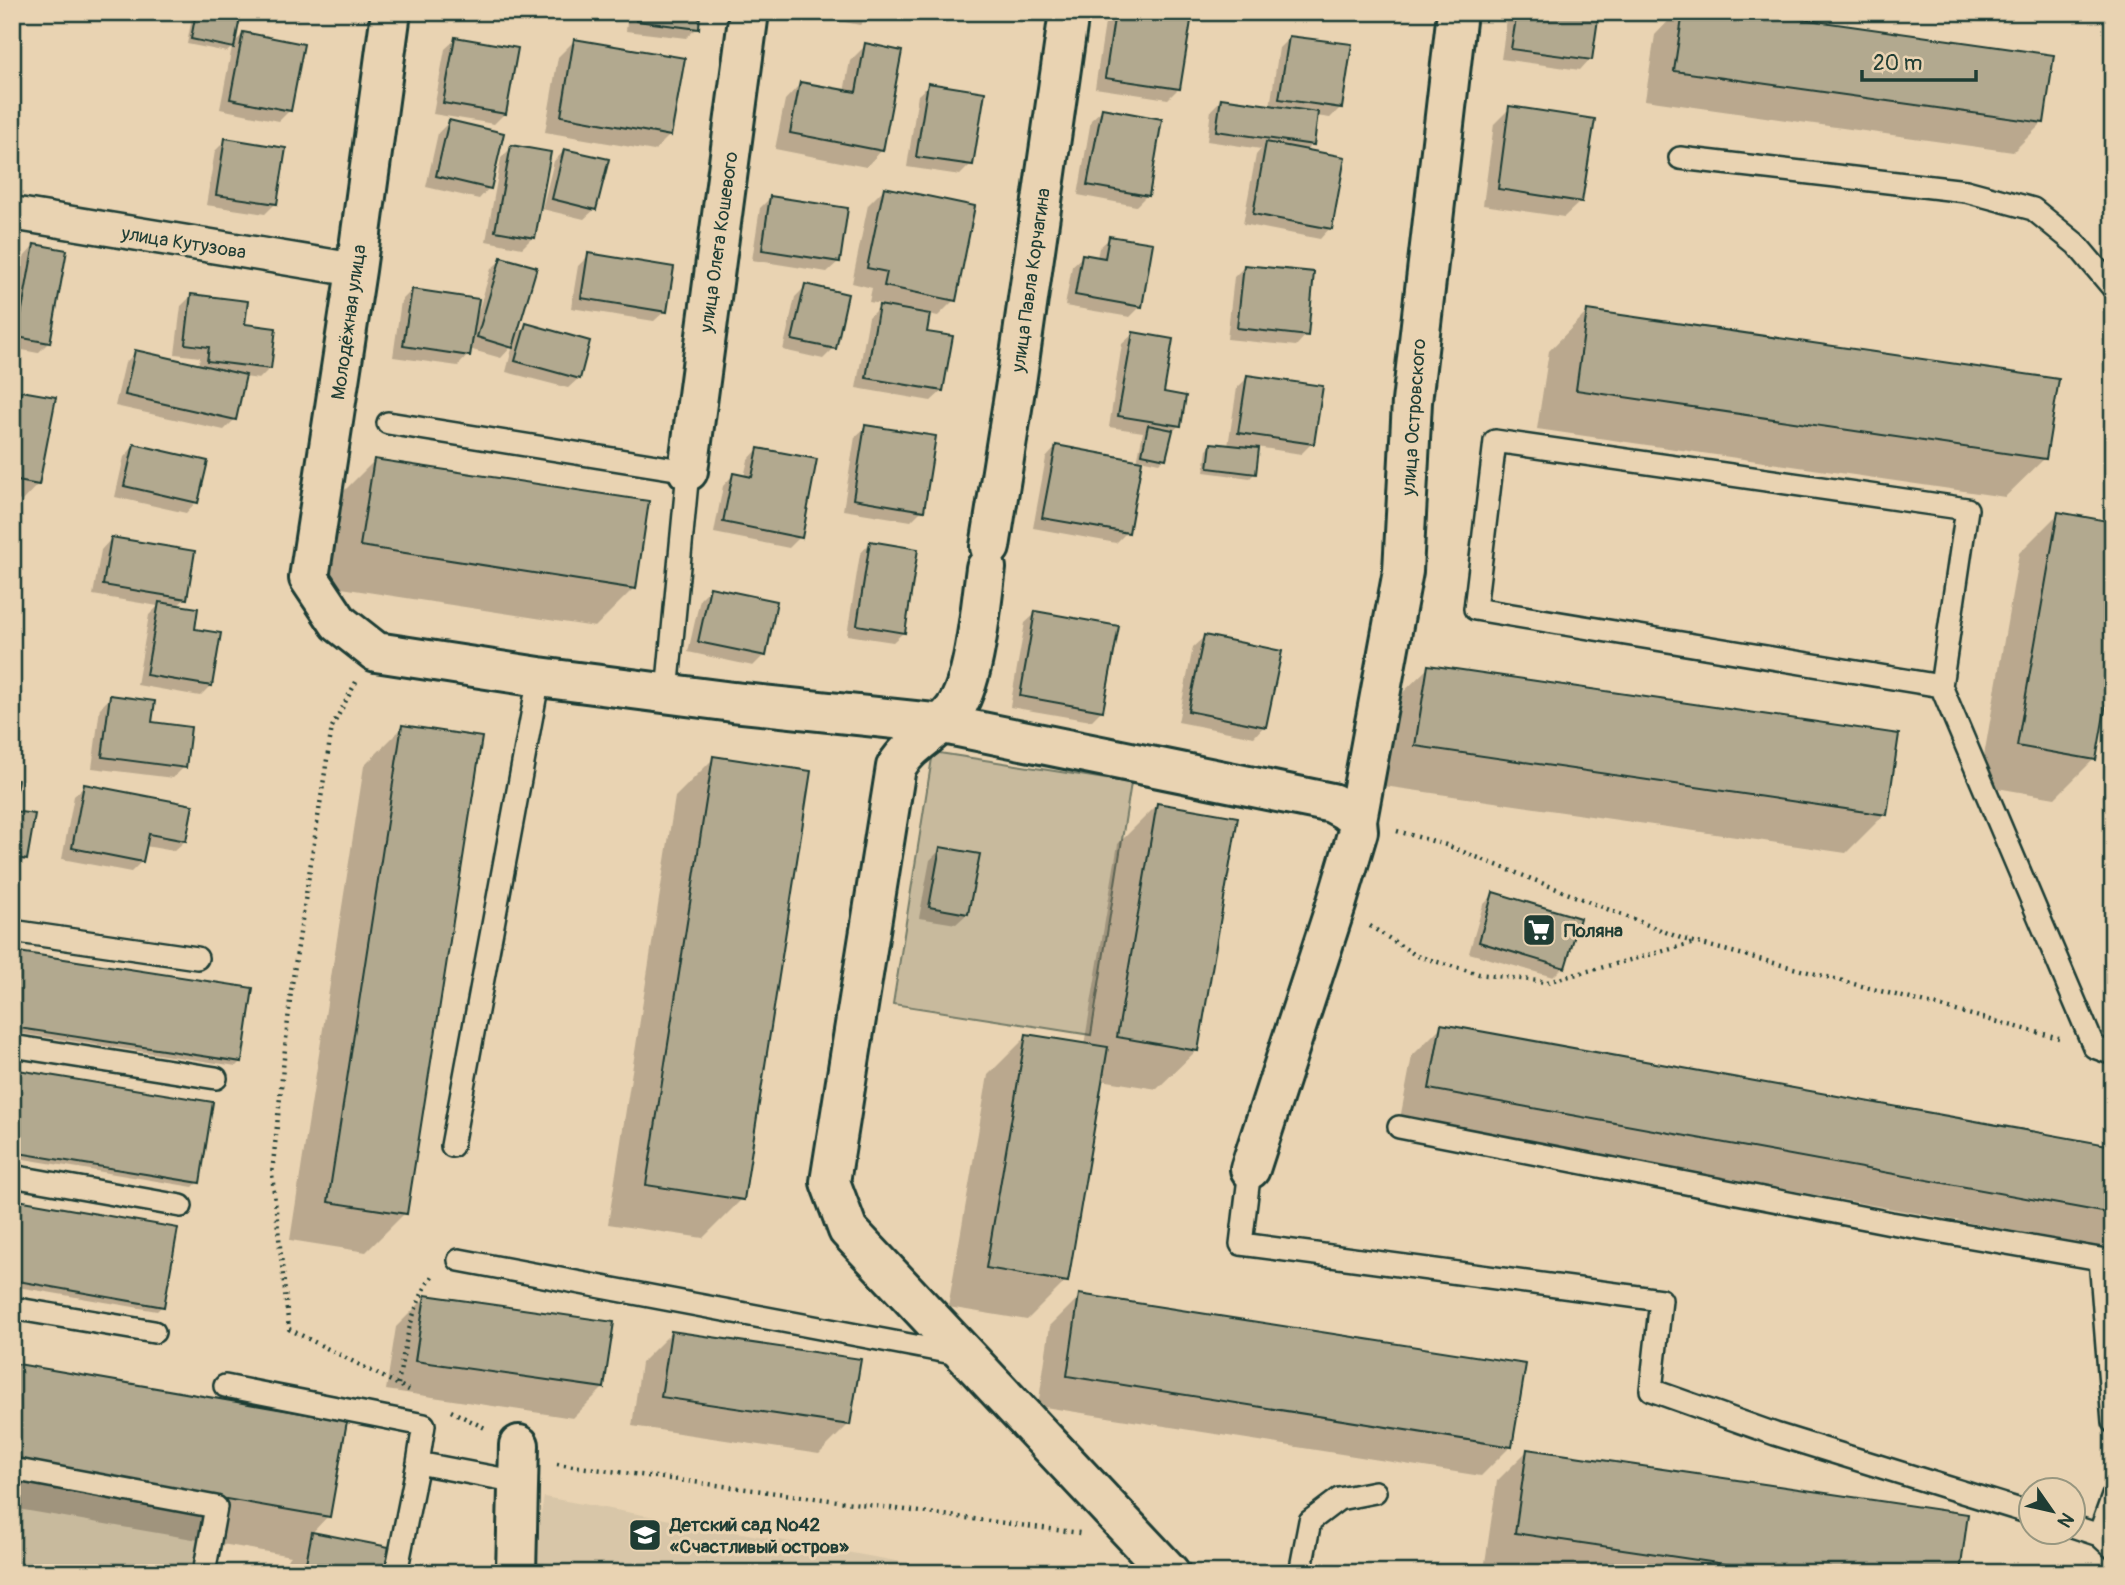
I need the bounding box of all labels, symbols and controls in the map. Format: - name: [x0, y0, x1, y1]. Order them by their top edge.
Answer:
- scale bar: [1862, 38, 1976, 82]
- text: 20 m: [1873, 50, 1922, 77]
- street label: улица Олега Кошевого: [694, 150, 744, 335]
- street label: улица Павла Корчагина: [1006, 186, 1056, 375]
- street label: улица Кутузова: [119, 221, 248, 265]
- street label: Молодёжная улица: [326, 243, 372, 401]
- street label: улица Островского: [1396, 338, 1431, 497]
- supermarket icon: Поляна: [1520, 911, 1558, 949]
- place label: Поляна: [1564, 919, 1623, 943]
- north arrow: [2016, 1476, 2086, 1546]
- text: N: [2052, 1508, 2079, 1532]
- place label: Детский сад №42 «Счастливый остров»: [669, 1513, 849, 1559]
- school or university icon: Детский сад №42 «Счастливый остров»: [626, 1516, 664, 1554]

